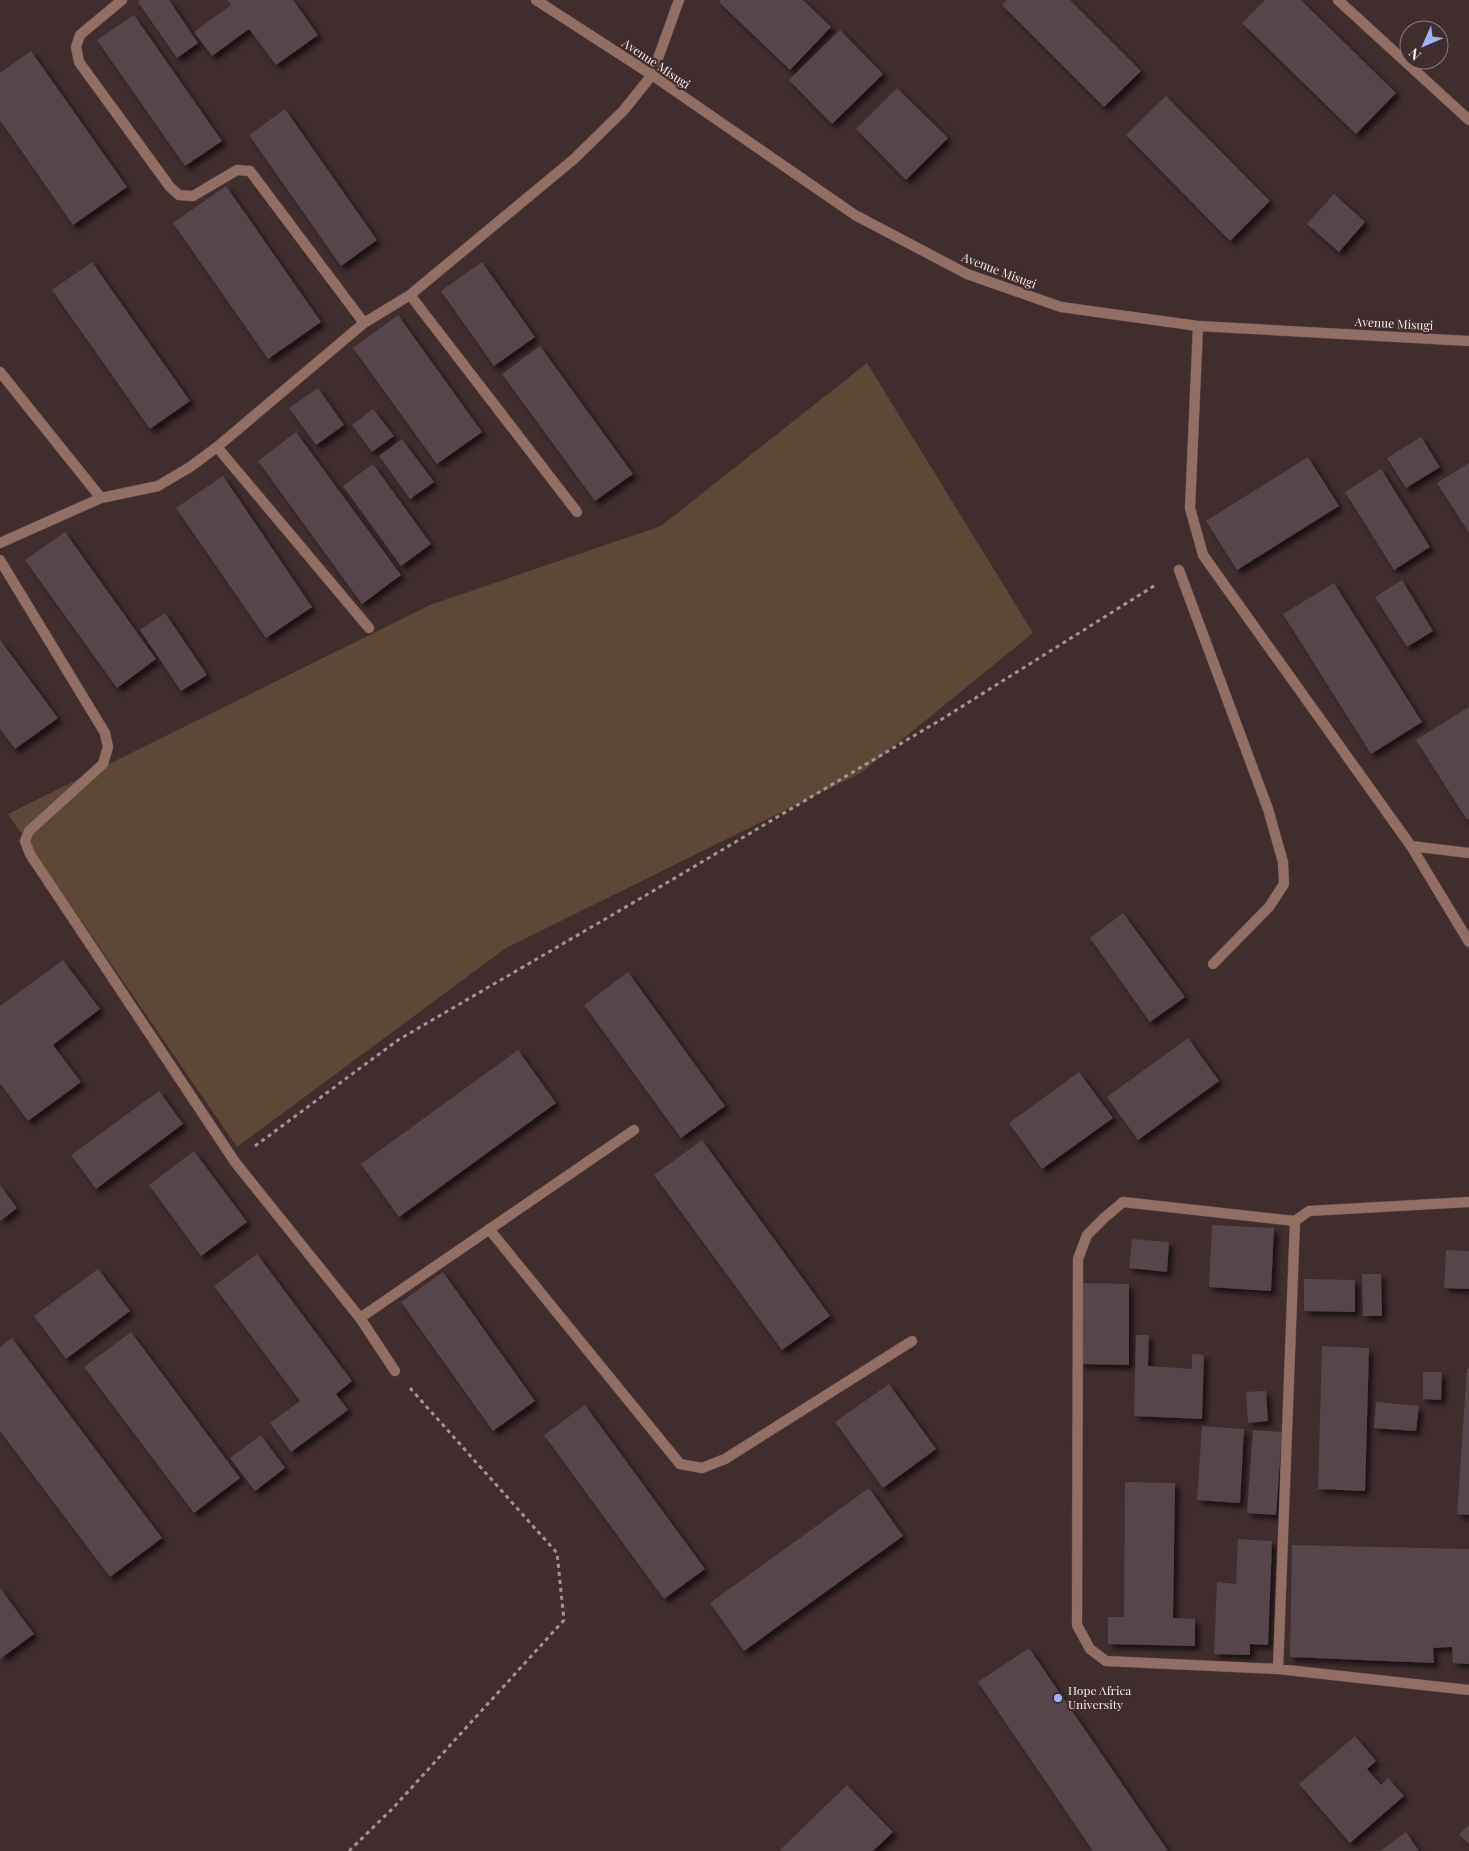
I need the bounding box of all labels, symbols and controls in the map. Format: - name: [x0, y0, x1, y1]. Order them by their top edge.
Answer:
- north arrow: [1399, 20, 1449, 70]
- street label: Avenue Misugi: [619, 34, 694, 92]
- text: N: [1404, 44, 1425, 65]
- street label: Avenue Misugi: [959, 248, 1039, 292]
- street label: Avenue Misugi: [1353, 313, 1434, 333]
- place label: Hope Africa University: [1068, 1682, 1131, 1712]
- marker: Hope Africa University: [1052, 1692, 1064, 1704]

